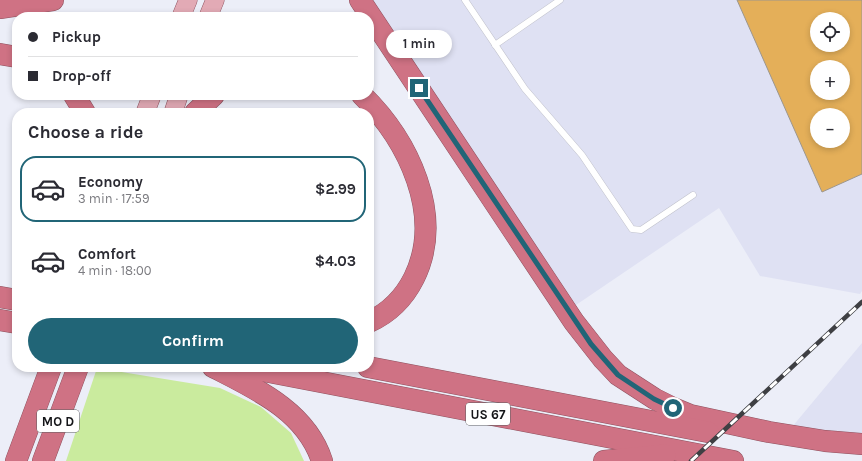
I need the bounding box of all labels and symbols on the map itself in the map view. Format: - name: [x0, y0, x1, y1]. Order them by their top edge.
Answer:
- callout: 1 min: [386, 30, 452, 58]
- route end: [410, 79, 428, 97]
- route start: [664, 399, 682, 417]
- road number: US 67: [466, 403, 510, 425]
- road number: MO D: [37, 410, 79, 432]

